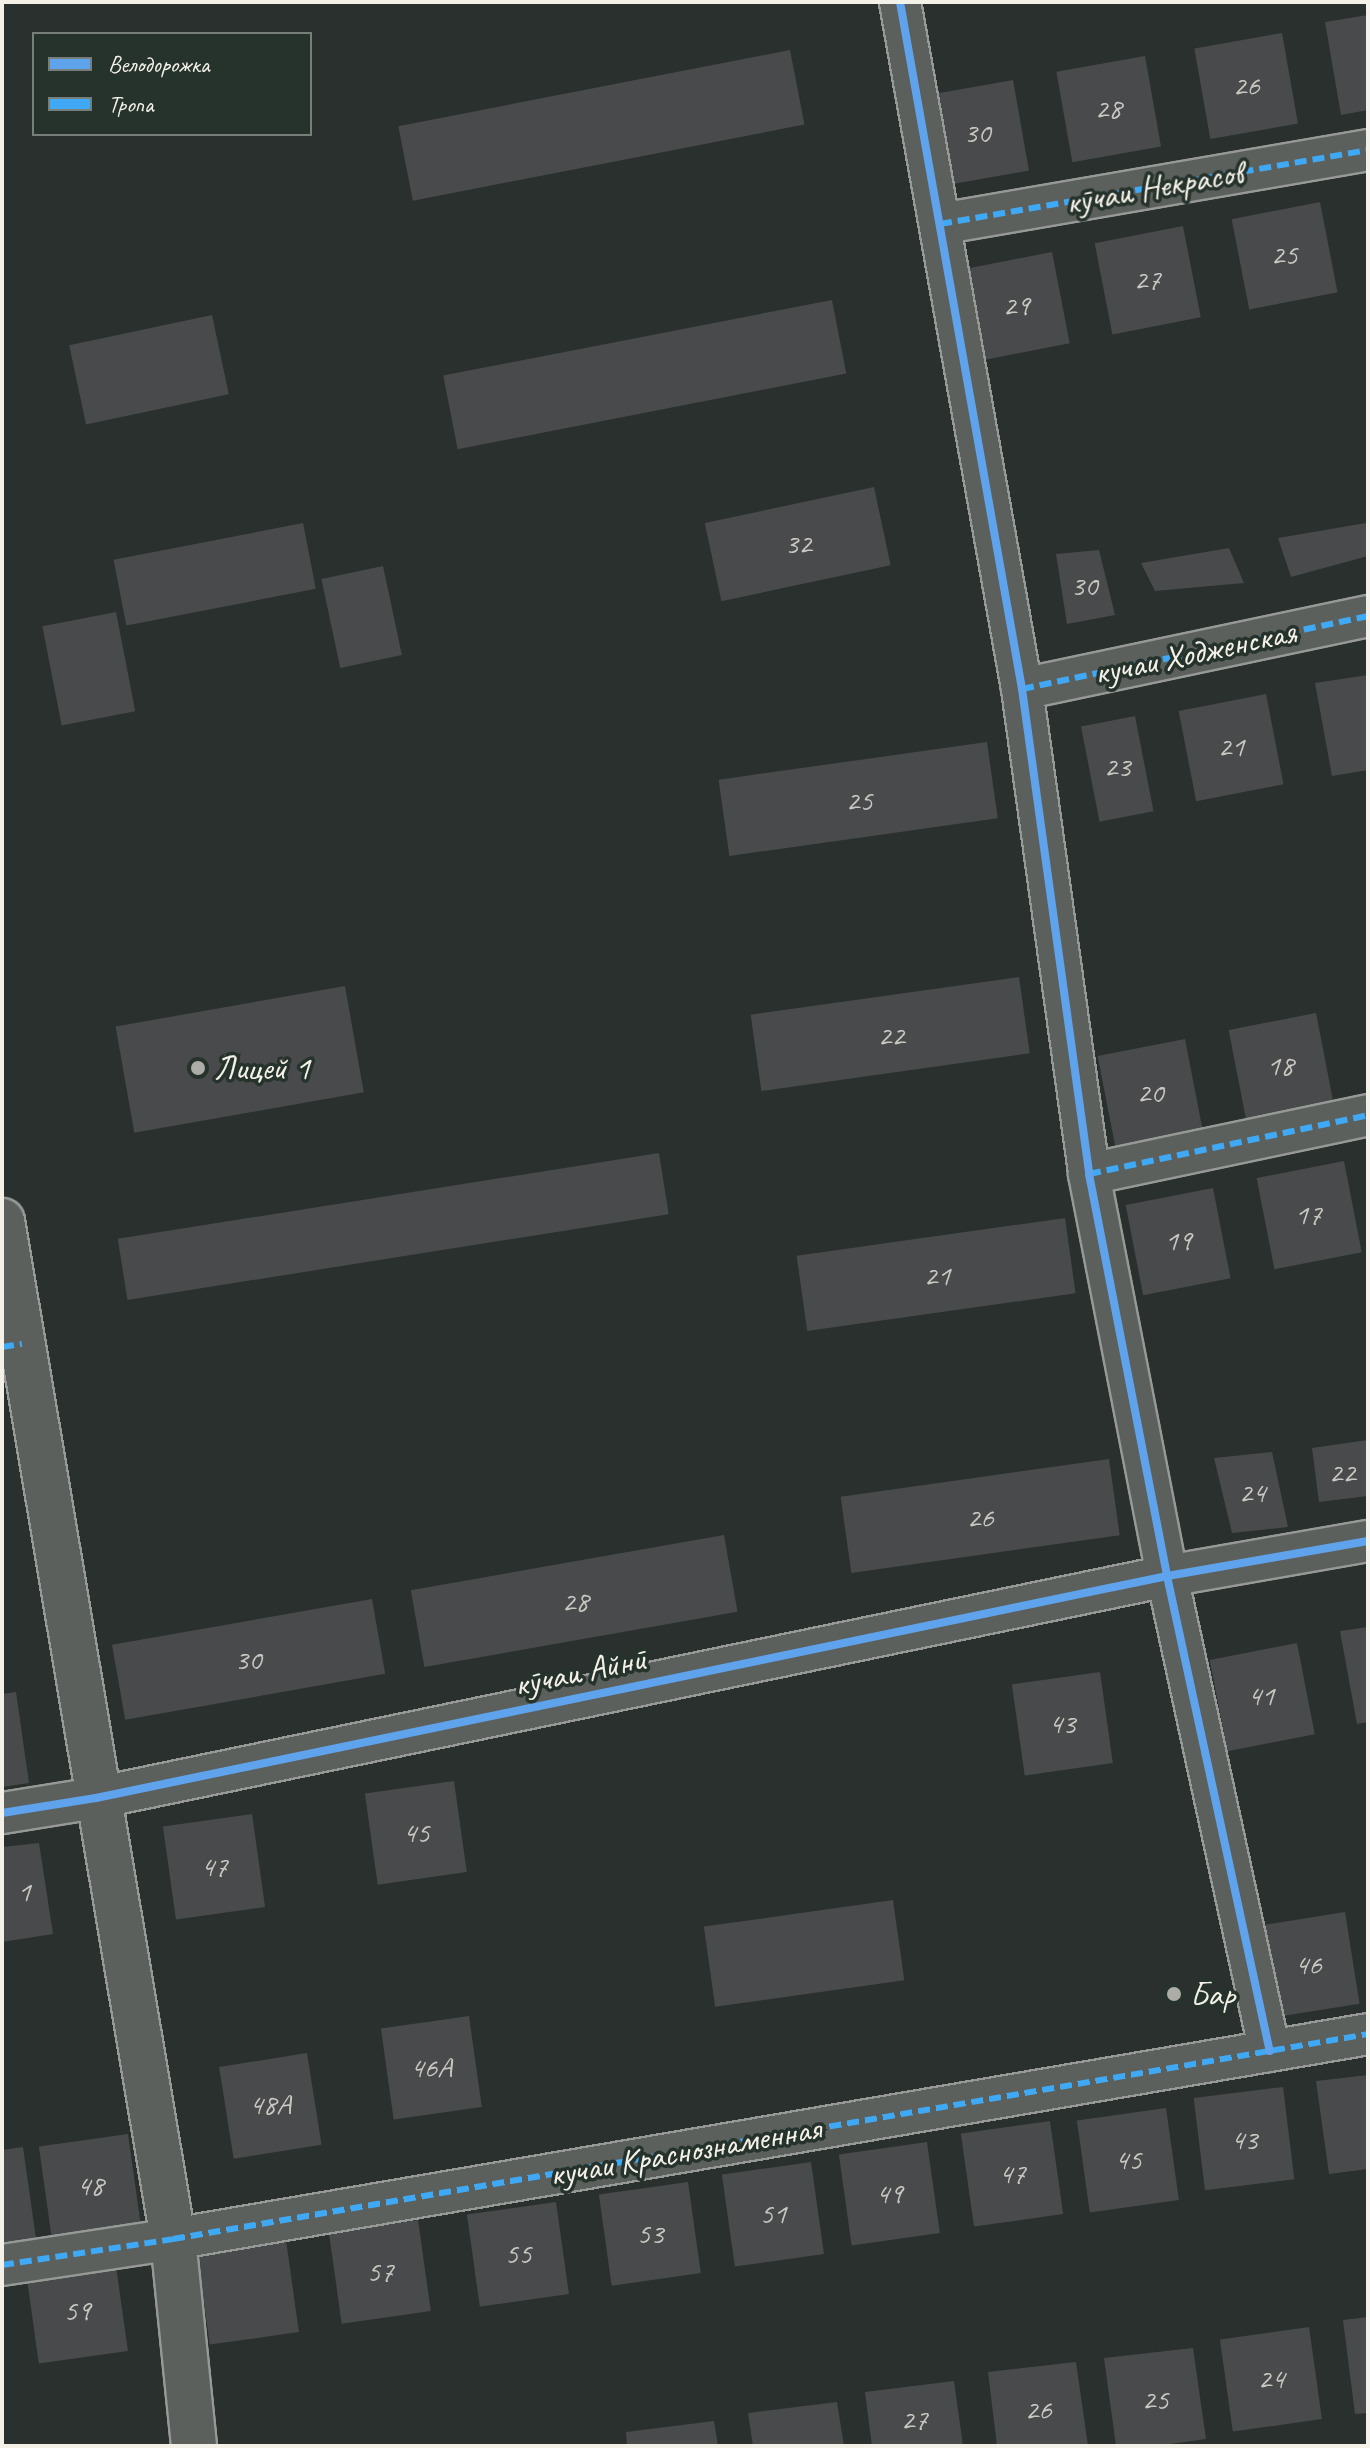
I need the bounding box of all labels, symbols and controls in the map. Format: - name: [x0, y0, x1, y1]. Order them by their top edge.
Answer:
- legend: [32, 32, 312, 136]
- text: Велодорожка: [108, 49, 209, 79]
- house number: 26: [1233, 67, 1259, 103]
- text: Тропа: [108, 89, 153, 119]
- house number: 28: [1095, 90, 1121, 126]
- house number: 30: [964, 114, 990, 150]
- street label: кӯчаи Некрасов: [1062, 151, 1246, 223]
- house number: 25: [1271, 236, 1297, 272]
- house number: 27: [1134, 261, 1160, 297]
- house number: 29: [1003, 287, 1029, 323]
- house number: 32: [785, 525, 811, 561]
- house number: 30: [1071, 567, 1097, 603]
- street label: кучаи Ходженская: [1091, 611, 1299, 693]
- house number: 21: [1218, 728, 1244, 764]
- house number: 23: [1104, 748, 1130, 784]
- house number: 25: [846, 782, 872, 818]
- house number: 22: [878, 1017, 904, 1053]
- house number: 18: [1267, 1047, 1293, 1083]
- place label: Лицей 1: [214, 1048, 310, 1088]
- marker: Лицей 1: [189, 1059, 207, 1077]
- house number: 20: [1137, 1074, 1163, 1110]
- house number: 17: [1295, 1196, 1321, 1232]
- house number: 19: [1165, 1222, 1191, 1258]
- house number: 21: [924, 1257, 950, 1293]
- house number: 22: [1329, 1454, 1355, 1490]
- house number: 24: [1239, 1474, 1265, 1510]
- house number: 26: [967, 1499, 993, 1535]
- house number: 28: [562, 1583, 588, 1619]
- street label: кӯчаи Айнӣ: [510, 1637, 650, 1705]
- house number: 30: [235, 1641, 261, 1677]
- house number: 41: [1248, 1677, 1274, 1713]
- house number: 43: [1049, 1705, 1075, 1741]
- house number: 45: [403, 1814, 429, 1850]
- house number: 47: [201, 1848, 227, 1884]
- house number: 1: [17, 1873, 31, 1909]
- house number: 46: [1295, 1946, 1321, 1982]
- place label: Бар: [1190, 1974, 1235, 2014]
- marker: Бар: [1165, 1985, 1183, 2003]
- house number: 46А: [410, 2049, 452, 2085]
- house number: 48А: [249, 2086, 291, 2122]
- street label: кучаи Краснознаменная: [547, 2107, 823, 2195]
- house number: 43: [1231, 2121, 1257, 2157]
- house number: 45: [1115, 2141, 1141, 2177]
- house number: 47: [999, 2155, 1025, 2191]
- house number: 48: [77, 2167, 103, 2203]
- house number: 49: [876, 2175, 902, 2211]
- house number: 51: [760, 2195, 786, 2231]
- house number: 53: [637, 2215, 663, 2251]
- house number: 55: [505, 2235, 531, 2271]
- house number: 57: [367, 2253, 393, 2289]
- house number: 59: [64, 2292, 90, 2328]
- house number: 24: [1258, 2360, 1284, 2396]
- house number: 25: [1142, 2381, 1168, 2417]
- house number: 26: [1025, 2391, 1051, 2427]
- house number: 27: [901, 2401, 927, 2437]

